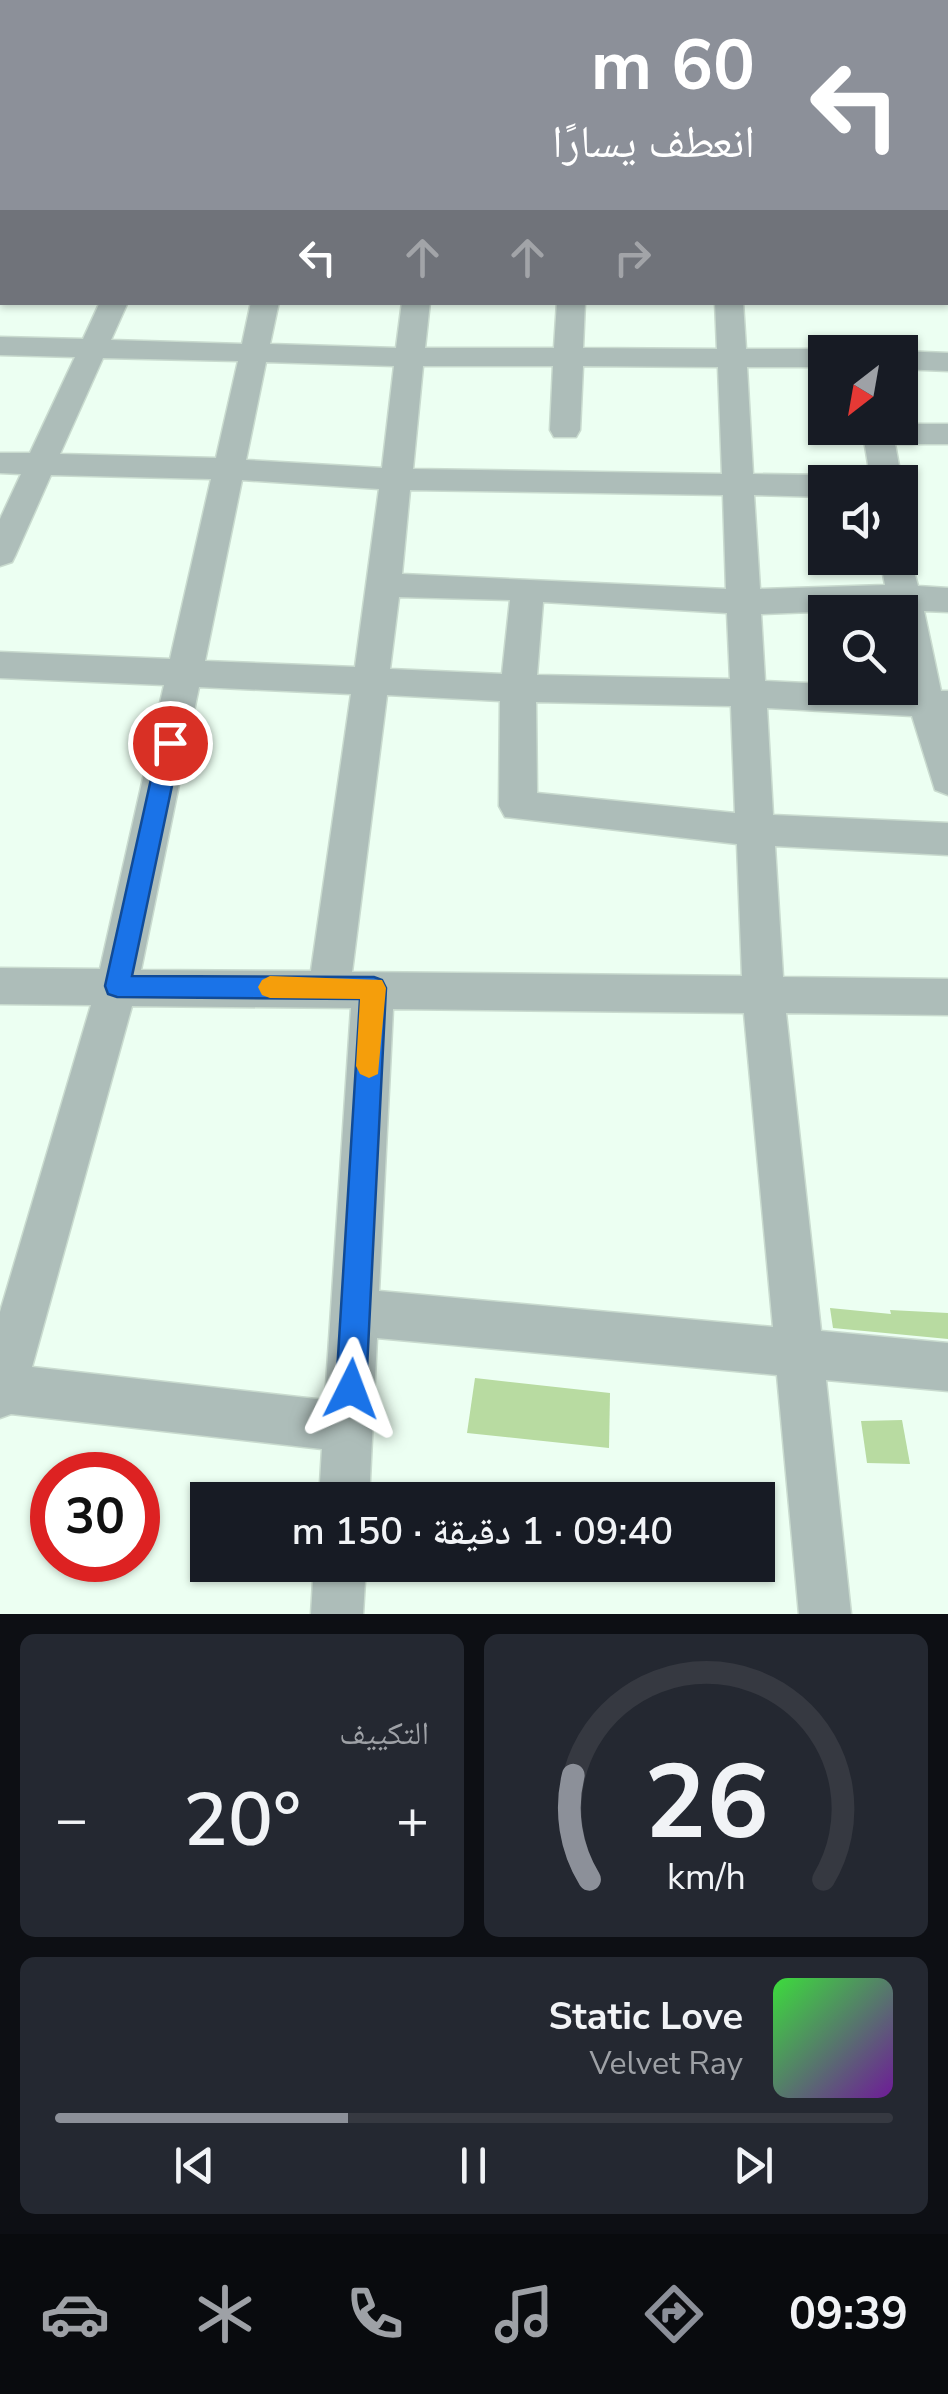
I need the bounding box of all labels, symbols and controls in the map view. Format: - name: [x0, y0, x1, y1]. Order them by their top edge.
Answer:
- text: 60 m: [591, 18, 755, 114]
- icon: left: [790, 40, 920, 170]
- text: انعطف يسارًا: [552, 112, 755, 173]
- icon: left: [290, 230, 345, 285]
- icon: ahead: [395, 230, 450, 285]
- icon: ahead: [500, 230, 555, 285]
- icon: right: [605, 230, 660, 285]
- north arrow: [808, 335, 918, 445]
- map controls: [808, 335, 918, 705]
- button: sound: [808, 465, 918, 575]
- button: search: [808, 595, 918, 705]
- pin: [128, 701, 213, 786]
- icon: arrive: [143, 716, 198, 771]
- position arrow: [299, 1337, 403, 1441]
- speed limit sign: 30: [30, 1452, 160, 1582]
- text: 09:40 · 1 دقيقة · 150 m: [292, 1506, 673, 1557]
- text: التكييف: [339, 1712, 429, 1755]
- text: 26: [644, 1732, 768, 1874]
- text: 20°: [183, 1769, 301, 1871]
- text: −: [55, 1782, 88, 1857]
- text: +: [396, 1782, 429, 1857]
- text: km/h: [667, 1853, 745, 1902]
- text: Static Love: [548, 1991, 743, 2042]
- text: Velvet Ray: [589, 2042, 743, 2085]
- icon: previous: [167, 2138, 222, 2193]
- icon: pause: [446, 2138, 501, 2193]
- icon: next: [726, 2138, 781, 2193]
- icon: car: [40, 2279, 110, 2349]
- icon: climate: [190, 2279, 260, 2349]
- icon: phone: [340, 2279, 410, 2349]
- icon: music: [489, 2279, 559, 2349]
- icon: directions: [639, 2279, 709, 2349]
- text: 09:39: [789, 2284, 908, 2345]

